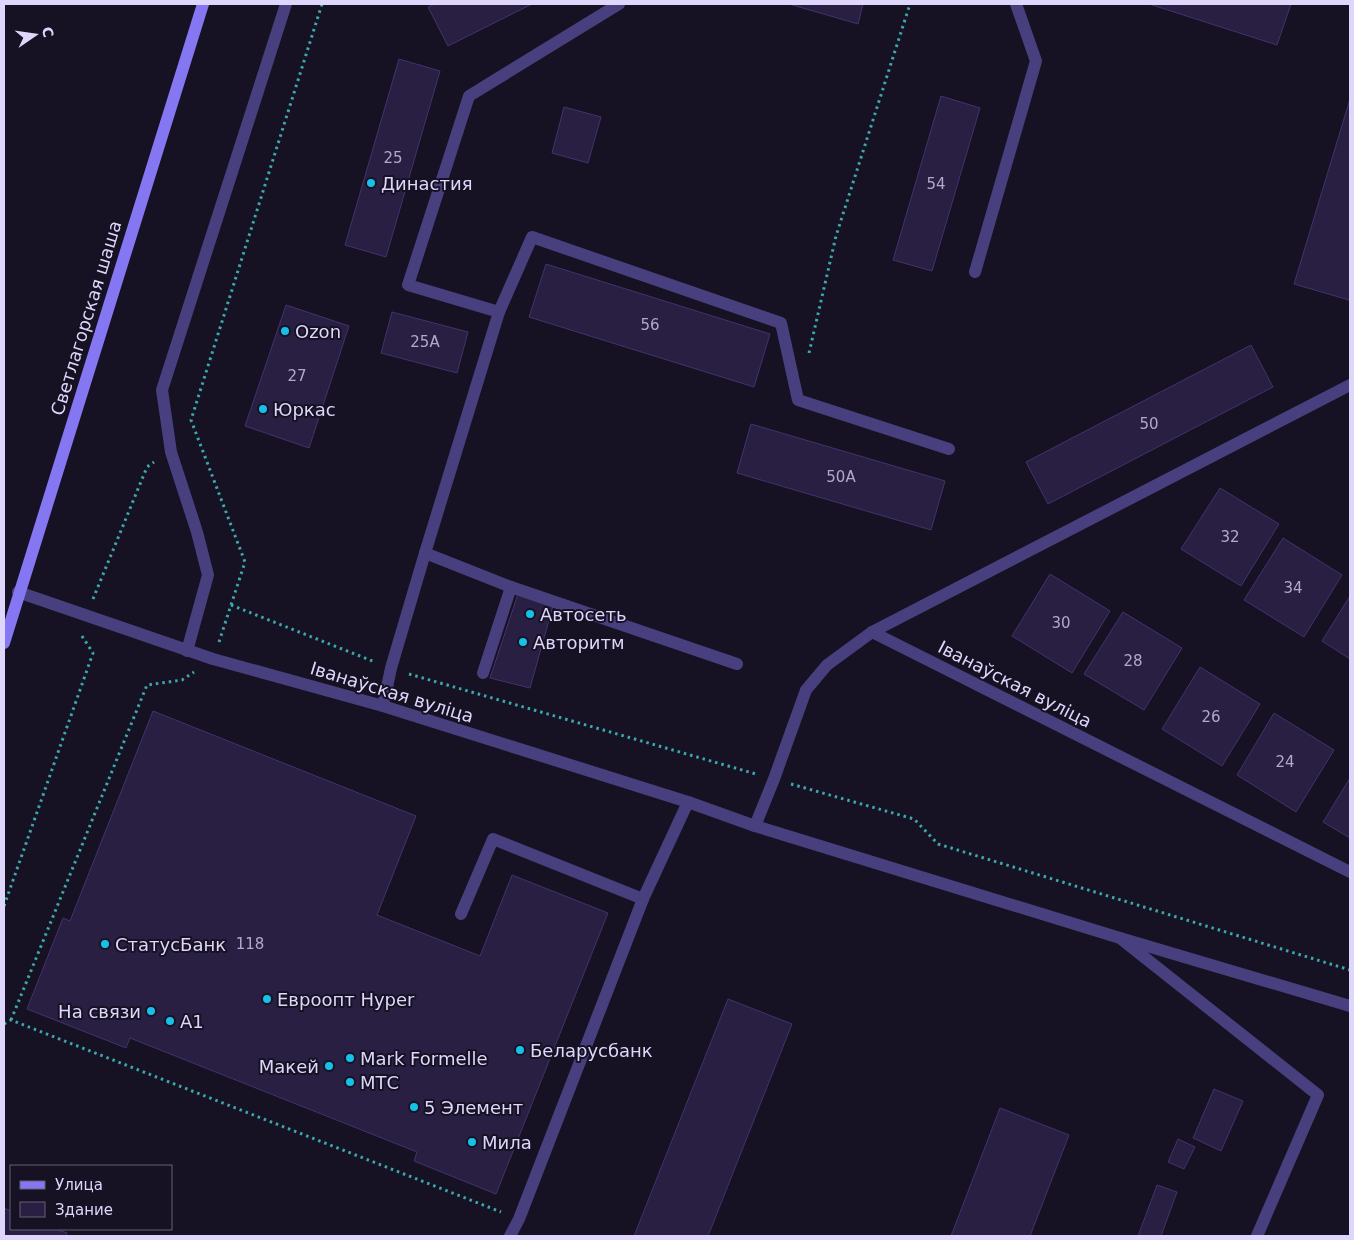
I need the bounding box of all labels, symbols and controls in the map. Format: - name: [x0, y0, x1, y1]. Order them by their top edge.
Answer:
- north arrow: [10, 10, 60, 60]
- text: С: [39, 25, 57, 39]
- house number: 25: [383, 149, 403, 167]
- place label: Династия: [381, 173, 472, 194]
- house number: 54: [926, 175, 946, 193]
- marker: Династия: [365, 177, 377, 189]
- street label: Светлагорская шаша: [46, 218, 126, 418]
- house number: 56: [640, 316, 660, 334]
- place label: Ozon: [295, 321, 341, 342]
- marker: Ozon: [279, 325, 291, 337]
- house number: 25А: [410, 333, 440, 351]
- house number: 27: [287, 367, 307, 385]
- place label: Юркас: [273, 399, 336, 420]
- marker: Юркас: [257, 403, 269, 415]
- house number: 50: [1139, 415, 1159, 433]
- house number: 50А: [826, 468, 856, 486]
- house number: 32: [1220, 528, 1240, 546]
- house number: 34: [1283, 579, 1303, 597]
- place label: Автосеть: [540, 604, 626, 625]
- marker: Автосеть: [524, 608, 536, 620]
- house number: 30: [1051, 614, 1071, 632]
- place label: Авторитм: [533, 632, 625, 653]
- marker: Авторитм: [517, 636, 529, 648]
- street label: Іванаўская вуліца: [935, 636, 1095, 732]
- house number: 28: [1123, 652, 1143, 670]
- street label: Іванаўская вуліца: [308, 657, 476, 727]
- house number: 26: [1201, 708, 1221, 726]
- house number: 24: [1275, 753, 1295, 771]
- place label: СтатусБанк: [115, 934, 226, 955]
- house number: 118: [236, 935, 264, 953]
- marker: СтатусБанк: [99, 938, 111, 950]
- place label: Евроопт Hyper: [277, 989, 415, 1010]
- marker: Евроопт Hyper: [261, 993, 273, 1005]
- place label: На связи: [58, 1001, 141, 1022]
- marker: На связи: [145, 1005, 157, 1017]
- place label: A1: [180, 1011, 204, 1032]
- marker: A1: [164, 1015, 176, 1027]
- place label: Беларусбанк: [530, 1040, 653, 1061]
- marker: Беларусбанк: [514, 1044, 526, 1056]
- place label: Mark Formelle: [360, 1048, 488, 1069]
- marker: Mark Formelle: [344, 1052, 356, 1064]
- place label: Макей: [259, 1056, 319, 1077]
- marker: Макей: [323, 1060, 335, 1072]
- place label: МТС: [360, 1072, 399, 1093]
- marker: МТС: [344, 1076, 356, 1088]
- place label: 5 Элемент: [424, 1097, 523, 1118]
- marker: 5 Элемент: [408, 1101, 420, 1113]
- place label: Мила: [482, 1132, 532, 1153]
- marker: Мила: [466, 1136, 478, 1148]
- legend: [10, 1165, 172, 1230]
- text: Улица: [55, 1176, 103, 1194]
- text: Здание: [55, 1201, 113, 1219]

